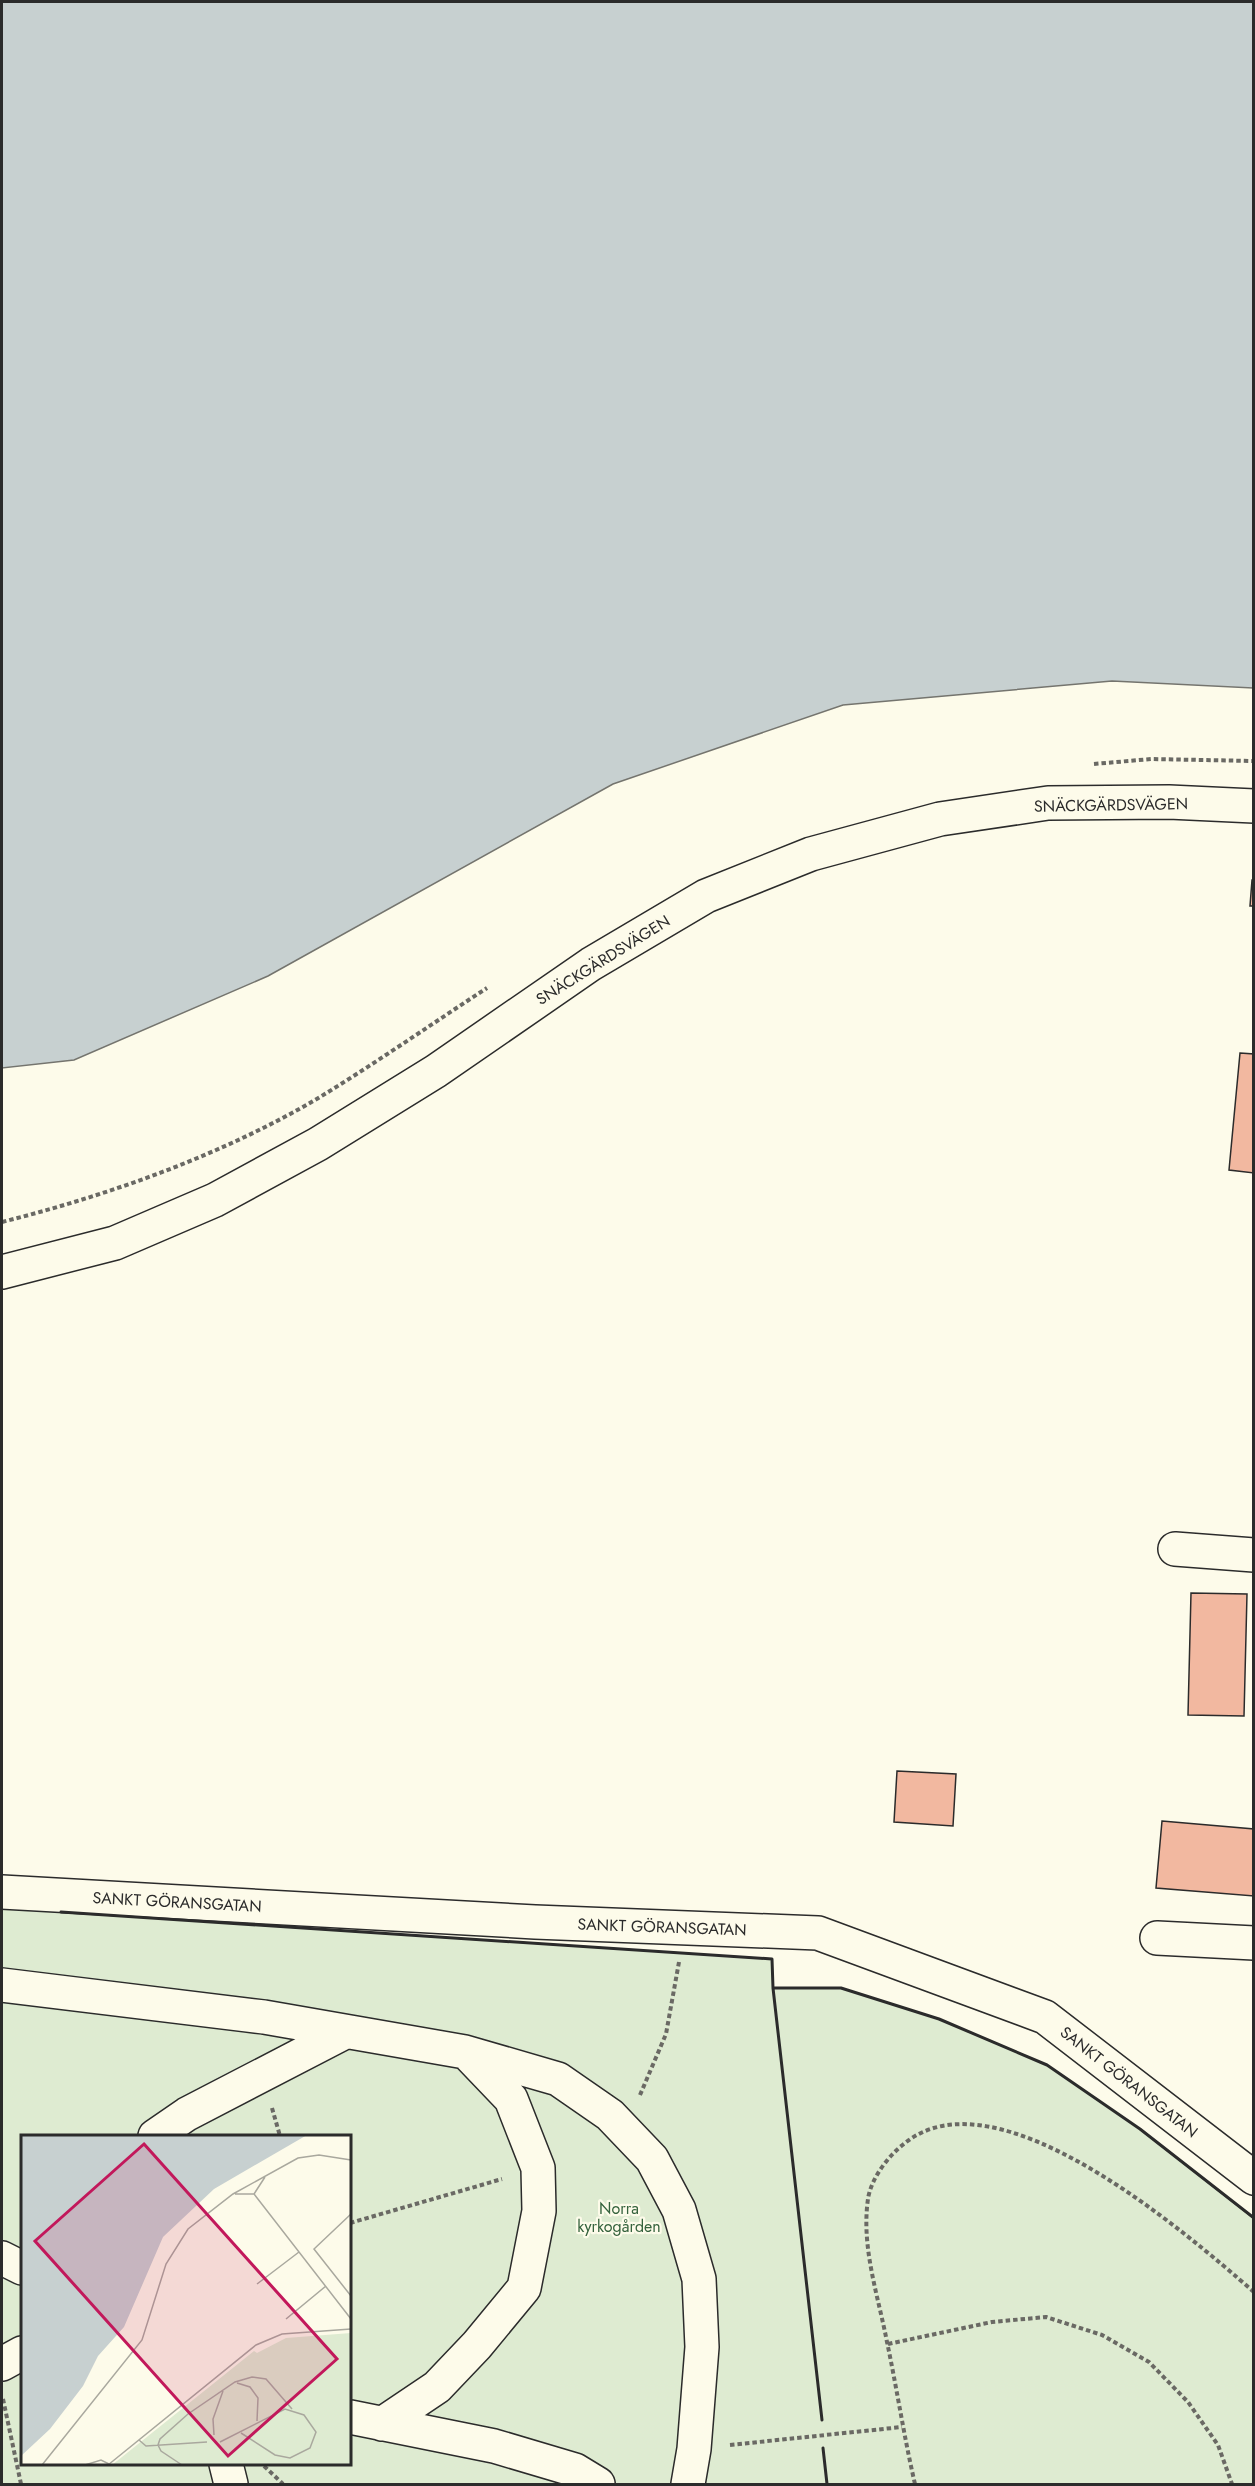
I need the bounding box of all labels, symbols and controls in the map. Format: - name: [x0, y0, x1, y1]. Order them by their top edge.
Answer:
- street label: SNÄCKGÄRDSVÄGEN: [1034, 792, 1188, 818]
- street label: SNÄCKGÄRDSVÄGEN: [532, 909, 674, 1011]
- street label: SANKT GÖRANSGATAN: [92, 1886, 262, 1918]
- street label: SANKT GÖRANSGATAN: [577, 1913, 747, 1941]
- street label: SANKT GÖRANSGATAN: [1055, 2021, 1203, 2143]
- inset map: [21, 2135, 351, 2465]
- park label: Norra kyrkogården: [577, 2197, 661, 2238]

